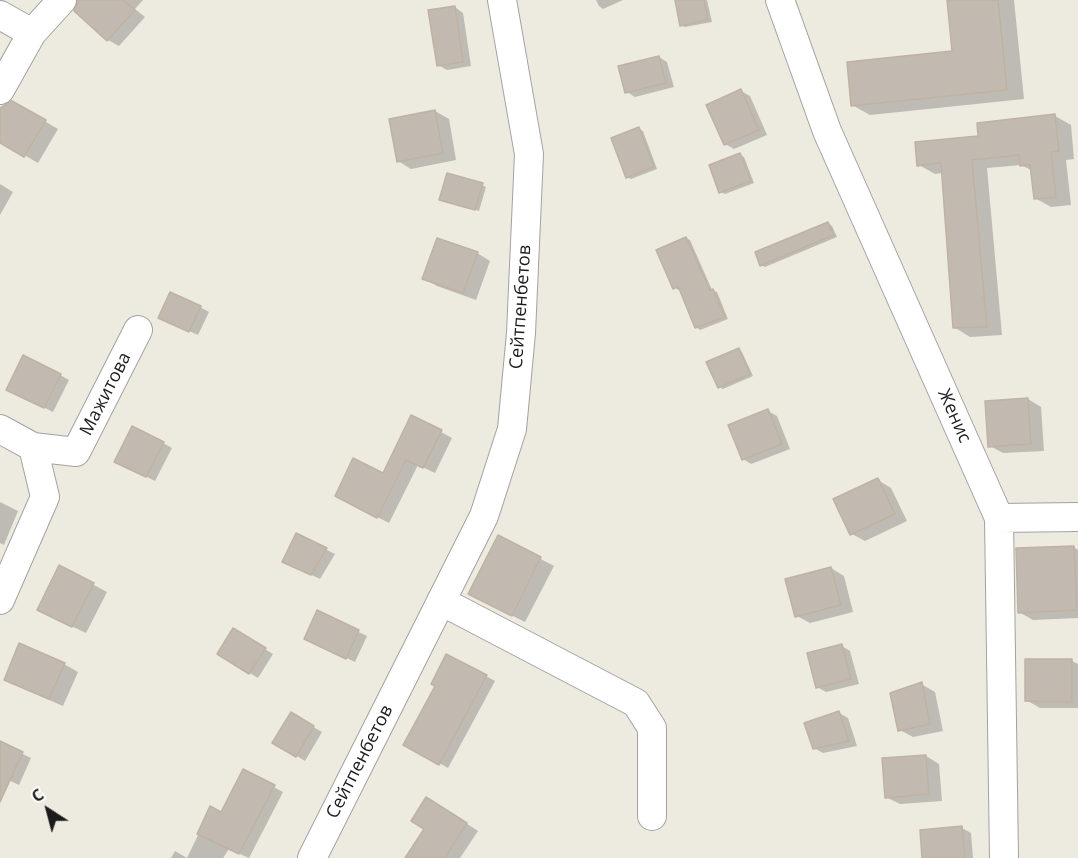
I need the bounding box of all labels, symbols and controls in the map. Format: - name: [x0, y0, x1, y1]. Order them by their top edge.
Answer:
- street label: Сейтпенбетов: [506, 244, 536, 370]
- street label: Мажитова: [76, 349, 136, 439]
- street label: Женис: [933, 386, 975, 446]
- street label: Сейтпенбетов: [322, 702, 398, 822]
- north arrow: [18, 780, 78, 840]
- text: С: [27, 784, 48, 807]

